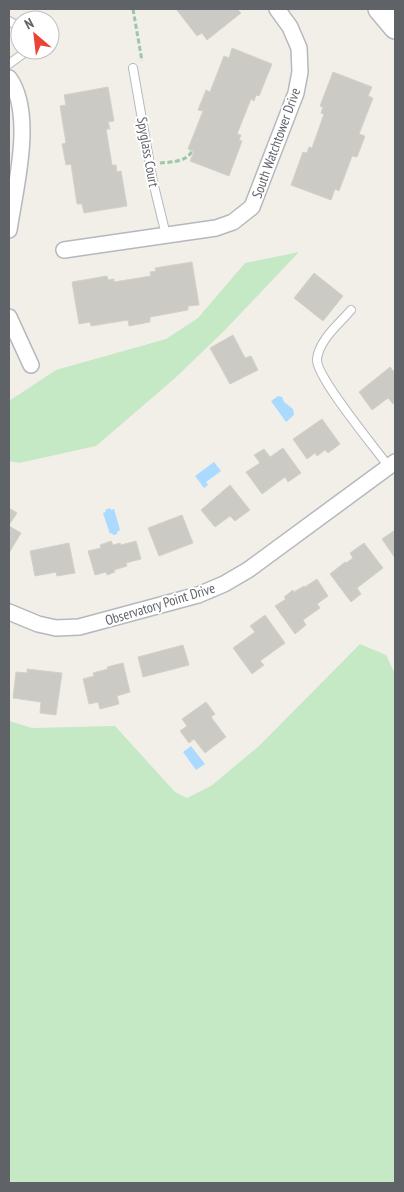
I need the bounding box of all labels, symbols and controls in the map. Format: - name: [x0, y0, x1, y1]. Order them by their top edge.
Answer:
- north arrow: [10, 10, 60, 60]
- text: N: [21, 14, 36, 33]
- street label: South Watchtower Drive: [248, 85, 304, 201]
- street label: Spyglass Court: [133, 116, 163, 189]
- street label: Observatory Point Drive: [103, 579, 217, 629]

